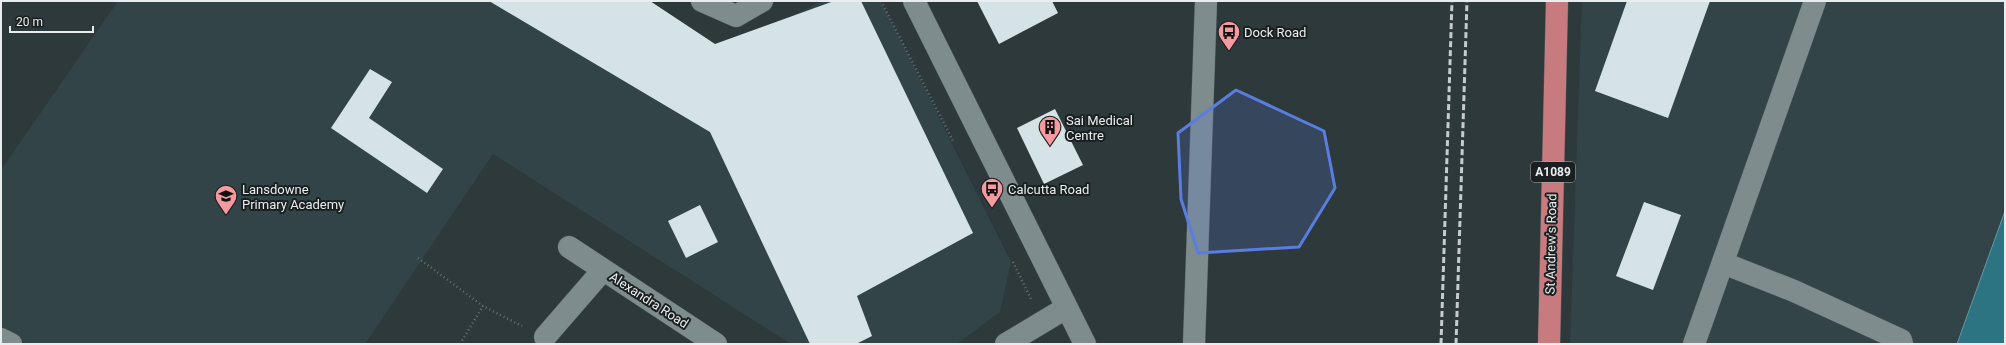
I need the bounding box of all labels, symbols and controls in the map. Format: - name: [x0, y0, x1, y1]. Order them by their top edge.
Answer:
- scale bar: [10, 8, 93, 34]
- text: 20 m: [16, 15, 43, 29]
- bus stop icon: Dock Road: [1216, 19, 1242, 52]
- place label: Dock Road: [1244, 25, 1306, 40]
- place label: Sai Medical Centre: [1066, 113, 1133, 143]
- building icon: Sai Medical Centre: [1037, 114, 1063, 147]
- road number: A1089: [1531, 162, 1575, 182]
- bus stop icon: Calcutta Road: [979, 176, 1005, 209]
- place label: Lansdowne Primary Academy: [242, 182, 344, 212]
- place label: Calcutta Road: [1008, 182, 1089, 197]
- school or university icon: Lansdowne Primary Academy: [213, 183, 239, 216]
- street label: St Andrew's Road: [1543, 194, 1559, 294]
- street label: Alexandra Road: [607, 269, 691, 331]

